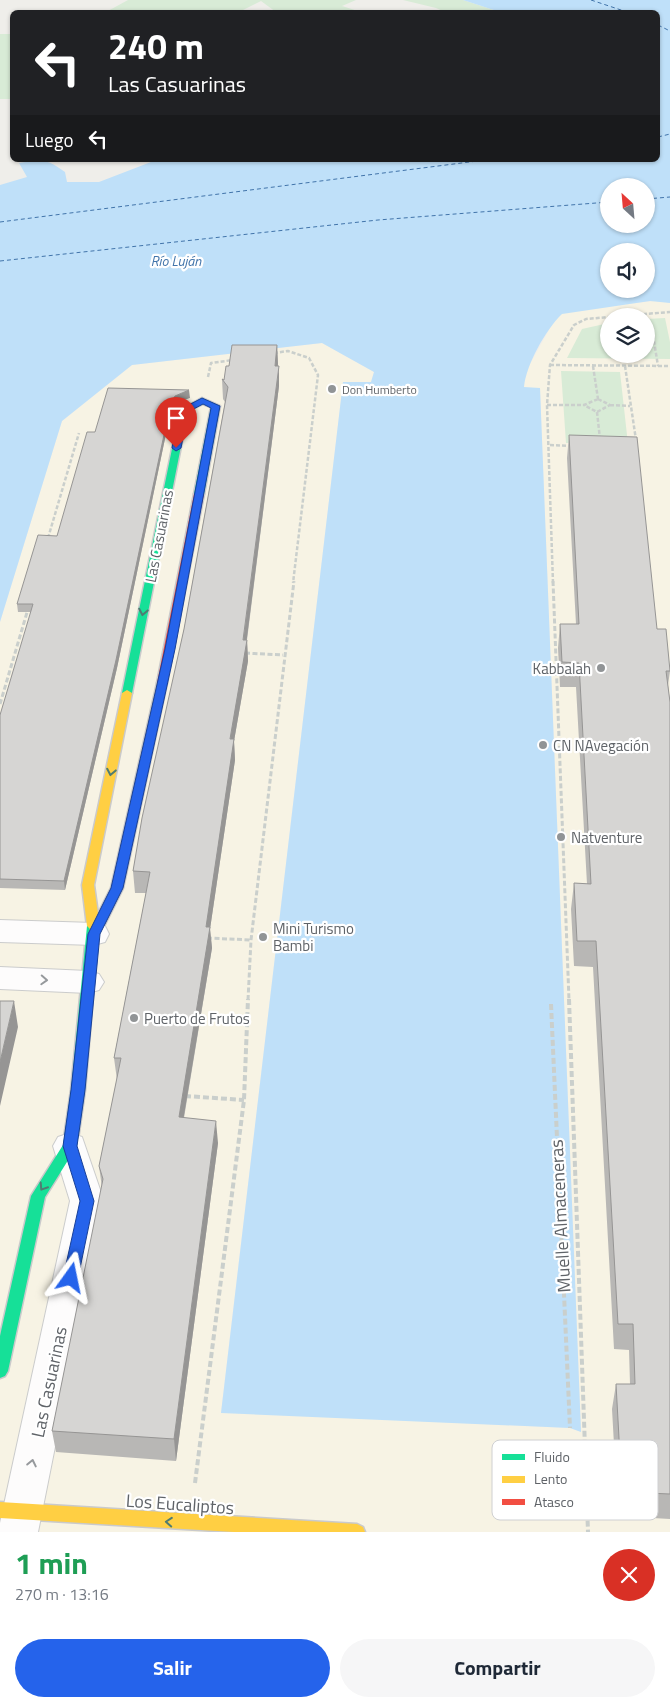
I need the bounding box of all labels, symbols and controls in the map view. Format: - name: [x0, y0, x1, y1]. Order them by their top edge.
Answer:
- text: 240 m: [108, 19, 204, 73]
- icon: left: [25, 30, 90, 95]
- text: Las Casuarinas: [108, 67, 246, 101]
- text: Luego: [25, 125, 74, 154]
- icon: left: [84, 125, 112, 153]
- north arrow: [600, 178, 655, 232]
- map controls: [600, 178, 655, 363]
- button: sound: [600, 243, 655, 298]
- water label: Río Luján: [151, 250, 202, 271]
- button: layers: [600, 308, 655, 363]
- place label: Don Humberto: [342, 380, 417, 399]
- marker: Don Humberto: [326, 383, 338, 395]
- pin: [155, 397, 197, 448]
- icon: arrive: [162, 404, 190, 432]
- street label: Las Casuarinas: [139, 488, 179, 584]
- one-way arrow: [138, 608, 149, 617]
- place label: Kabbalah: [533, 657, 591, 680]
- marker: Kabbalah: [595, 662, 607, 674]
- place label: CN NAvegación: [553, 734, 649, 757]
- marker: CN NAvegación: [537, 739, 549, 751]
- one-way arrow: [106, 767, 117, 776]
- place label: Natventure: [571, 826, 642, 849]
- marker: Natventure: [555, 831, 567, 843]
- place label: Mini Turismo Bambi: [273, 917, 354, 957]
- marker: Mini Turismo Bambi: [257, 931, 269, 943]
- one-way arrow: [40, 974, 48, 985]
- place label: Puerto de Frutos: [144, 1007, 250, 1030]
- marker: Puerto de Frutos: [128, 1012, 140, 1024]
- street label: Muelle Almaceneras: [543, 1139, 577, 1293]
- one-way arrow: [40, 1182, 50, 1191]
- position arrow: [44, 1251, 96, 1303]
- street label: Las Casuarinas: [24, 1324, 74, 1440]
- legend: [492, 1440, 658, 1520]
- text: Fluido: [534, 1446, 570, 1467]
- one-way arrow: [26, 1459, 37, 1468]
- text: Lento: [534, 1468, 568, 1489]
- street label: Los Eucaliptos: [125, 1487, 235, 1521]
- text: Atasco: [534, 1491, 574, 1512]
- one-way arrow: [165, 1516, 173, 1527]
- text: 1 min: [15, 1540, 88, 1586]
- button: close: [603, 1549, 655, 1601]
- text: 270 m · 13:16: [15, 1582, 109, 1606]
- button: Salir: [15, 1639, 330, 1697]
- button: Compartir: [340, 1639, 655, 1697]

